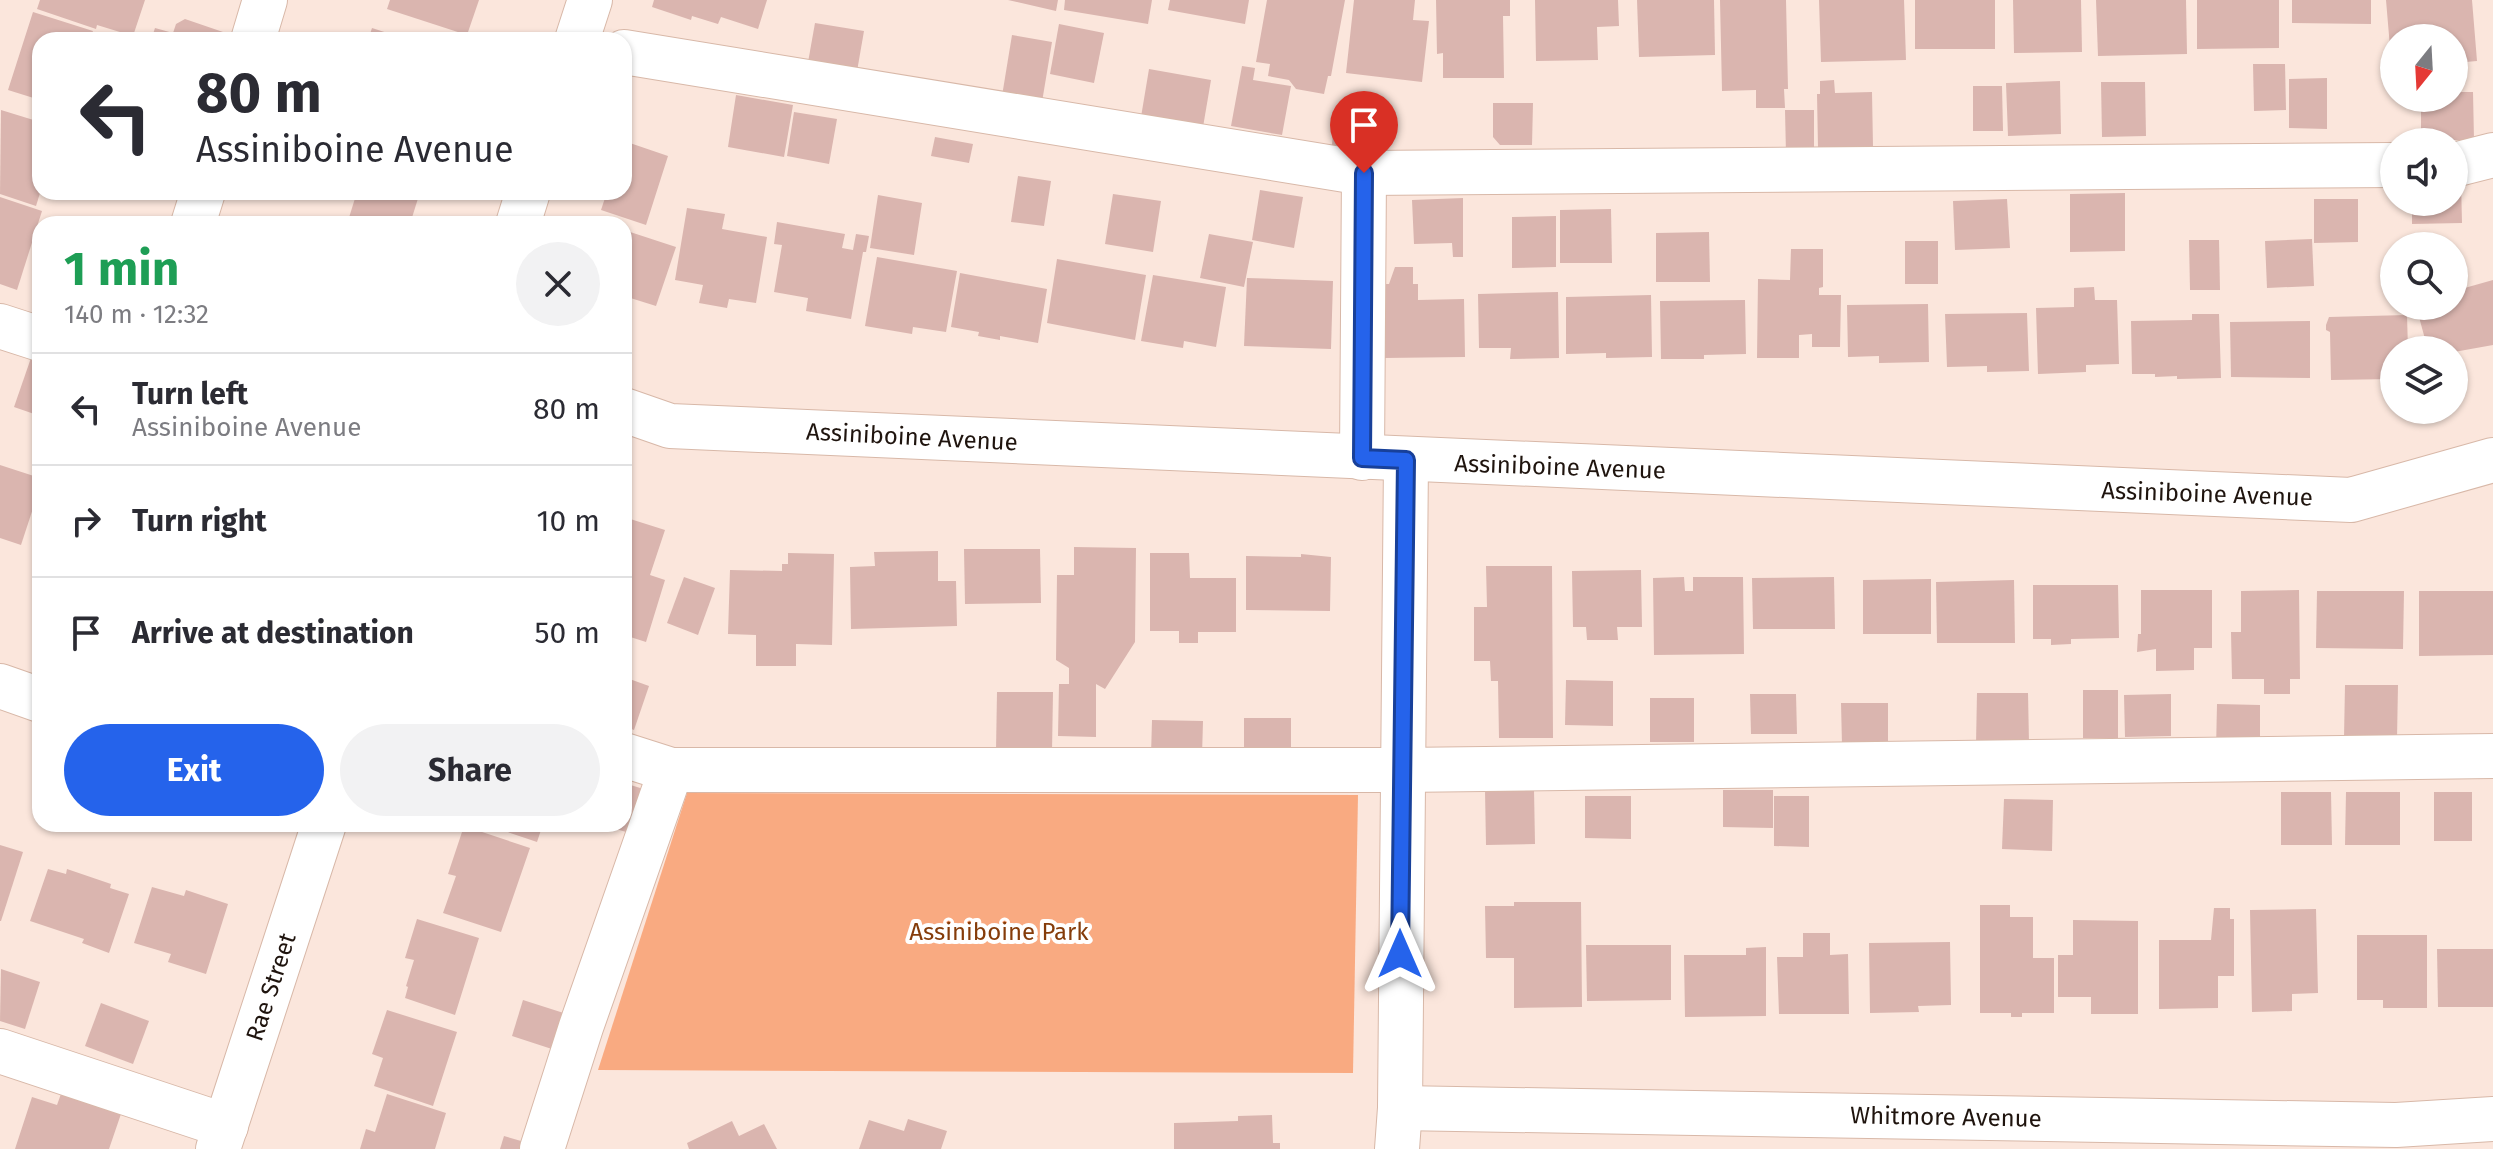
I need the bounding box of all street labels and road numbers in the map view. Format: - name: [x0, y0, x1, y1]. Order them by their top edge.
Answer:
- street label: Assiniboine Avenue: [806, 417, 1018, 457]
- street label: Assiniboine Avenue: [1454, 449, 1666, 485]
- street label: Assiniboine Avenue: [2101, 476, 2313, 512]
- street label: Rae Street: [240, 929, 302, 1045]
- street label: Whitmore Avenue: [1850, 1101, 2042, 1133]

